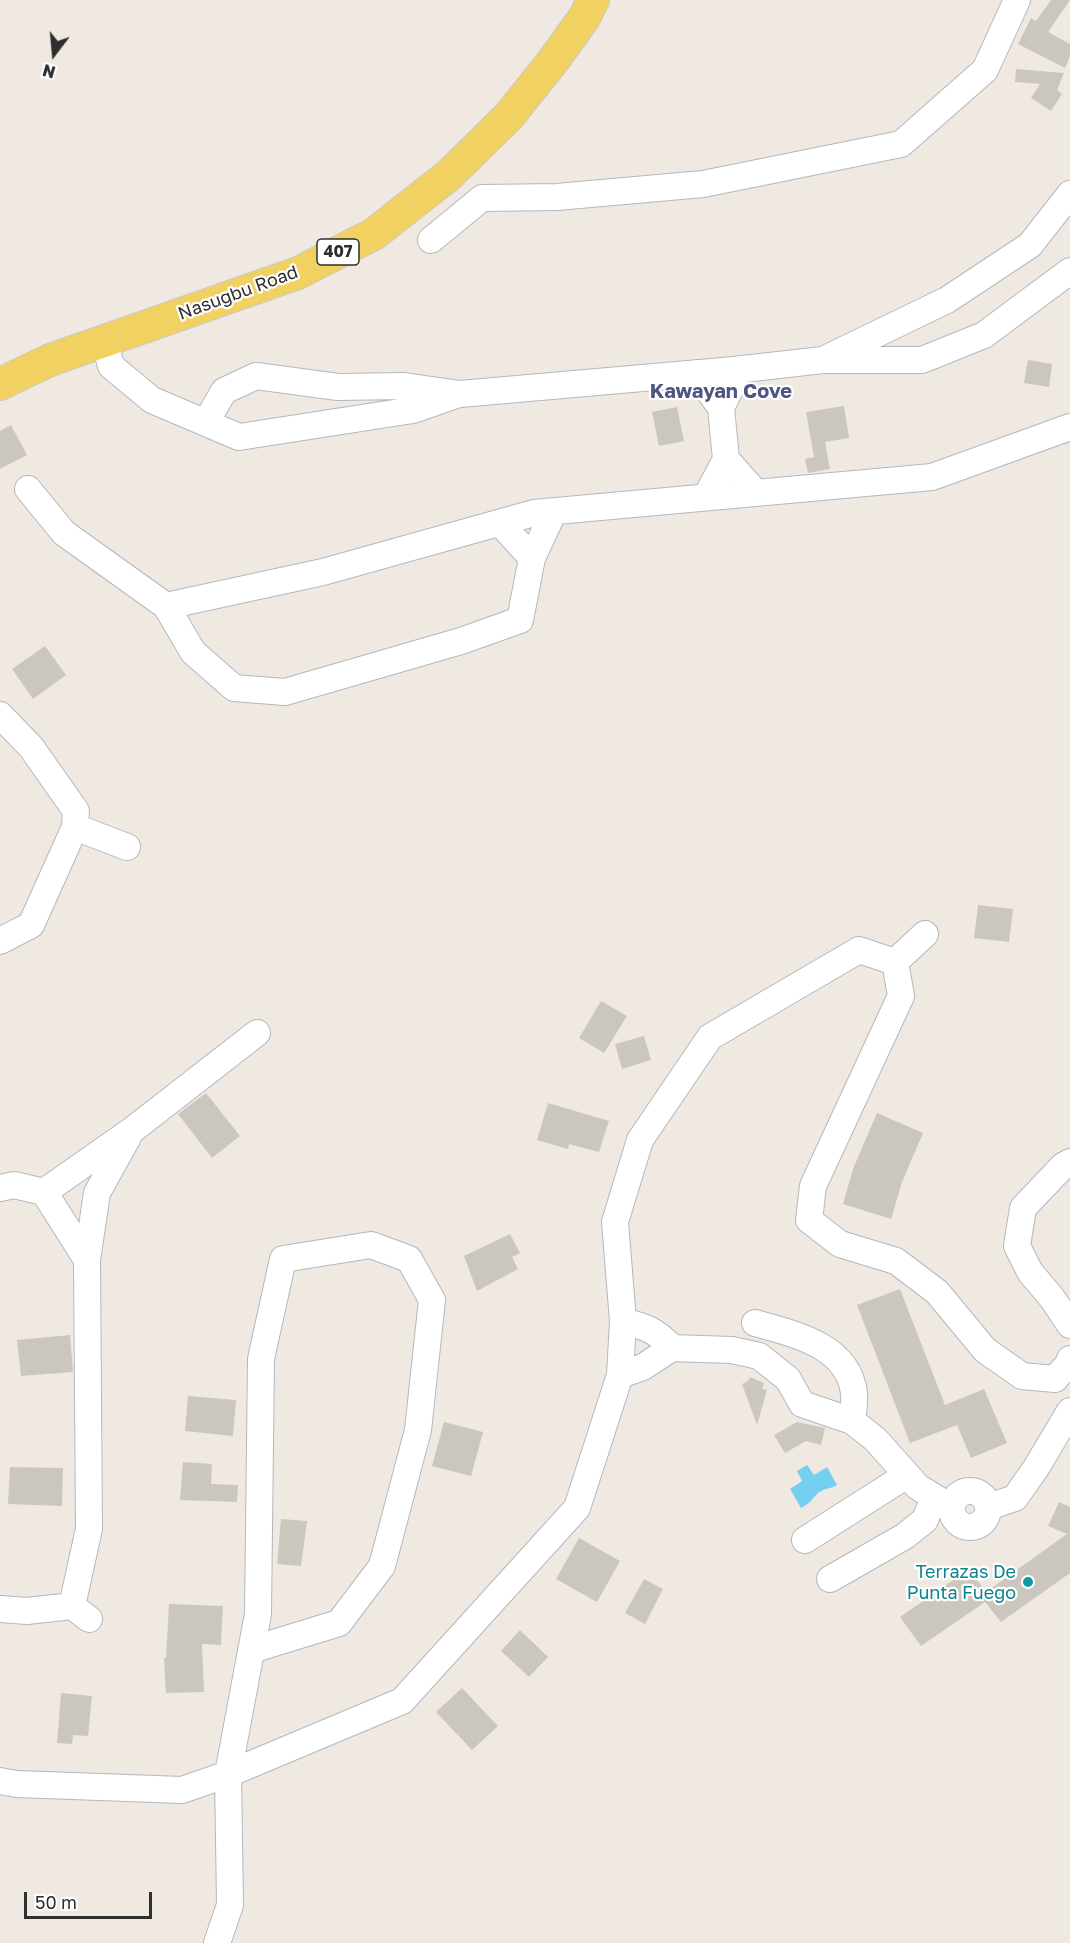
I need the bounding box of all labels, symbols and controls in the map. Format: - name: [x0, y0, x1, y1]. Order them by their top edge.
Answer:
- north arrow: [24, 24, 84, 84]
- text: N: [40, 60, 58, 83]
- road number: 407: [317, 239, 359, 265]
- street label: Nasugbu Road: [175, 261, 301, 325]
- district label: Kawayan Cove: [650, 380, 792, 404]
- place label: Terrazas De Punta Fuego: [907, 1561, 1016, 1604]
- marker: Terrazas De Punta Fuego: [1021, 1575, 1035, 1589]
- scale bar: [27, 1880, 154, 1918]
- text: 50 m: [35, 1891, 77, 1913]

